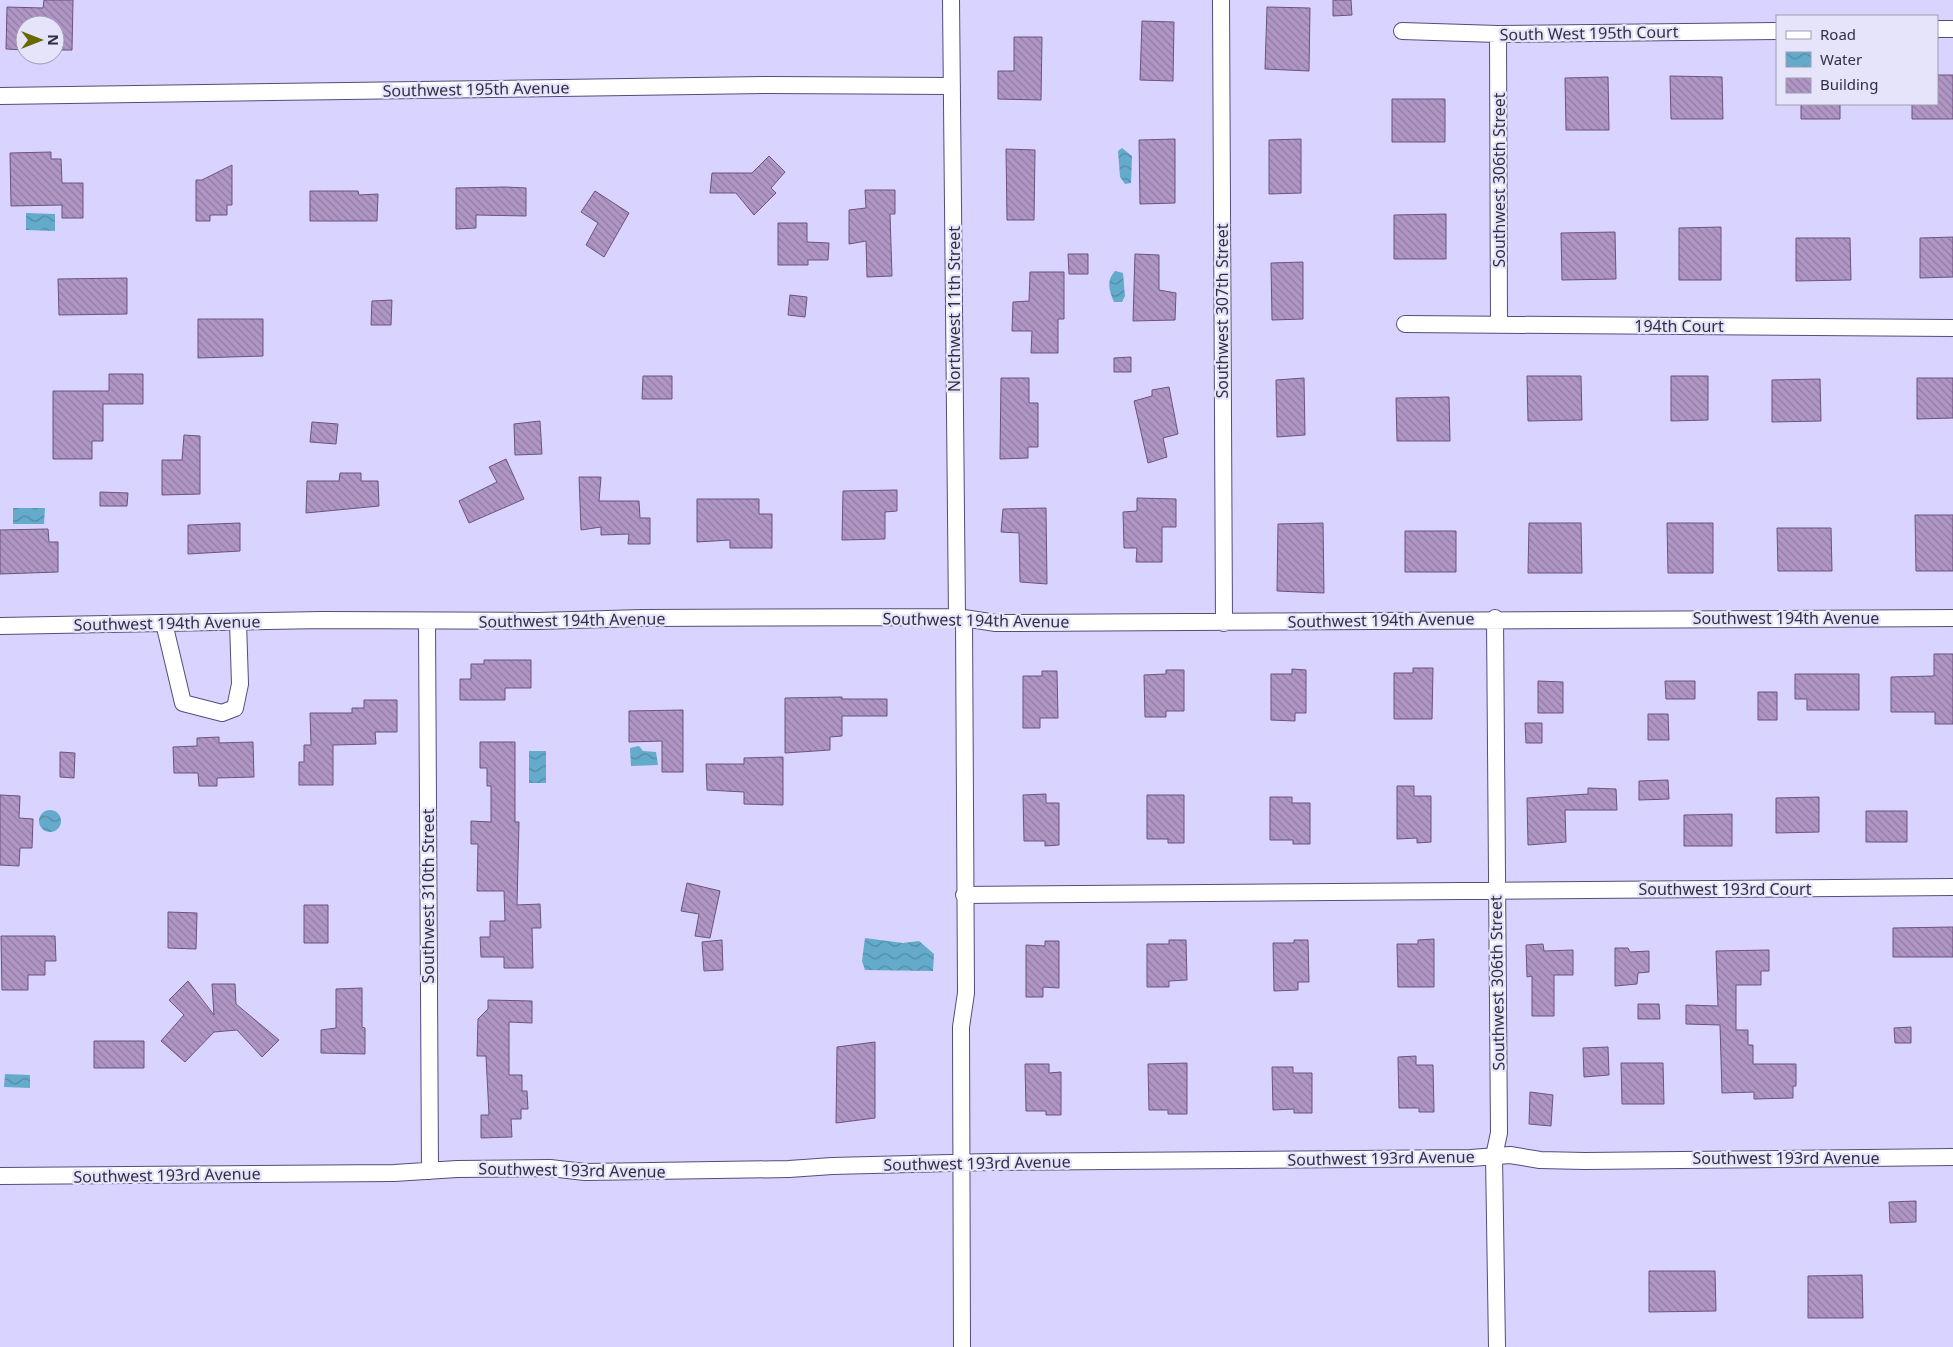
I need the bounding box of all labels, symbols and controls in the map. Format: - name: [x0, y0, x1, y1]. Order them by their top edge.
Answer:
- north arrow: [15, 15, 65, 65]
- legend: [1776, 15, 1938, 105]
- street label: South West 195th Court: [1499, 20, 1679, 46]
- text: Road: [1820, 24, 1856, 44]
- text: N: [44, 34, 63, 46]
- text: Water: [1820, 49, 1862, 69]
- text: Building: [1820, 74, 1878, 94]
- street label: Southwest 195th Avenue: [382, 76, 570, 102]
- street label: Southwest 306th Street: [1488, 92, 1510, 268]
- street label: Southwest 307th Street: [1211, 223, 1233, 399]
- street label: Northwest 11th Street: [943, 226, 965, 392]
- street label: 194th Court: [1634, 315, 1724, 337]
- street label: Southwest 194th Avenue: [478, 607, 666, 633]
- street label: Southwest 194th Avenue: [882, 607, 1070, 633]
- street label: Southwest 194th Avenue: [1287, 607, 1475, 633]
- street label: Southwest 194th Avenue: [1693, 607, 1879, 629]
- street label: Southwest 194th Avenue: [73, 610, 261, 636]
- street label: Southwest 310th Street: [417, 808, 439, 984]
- street label: Southwest 193rd Court: [1638, 878, 1812, 900]
- street label: Southwest 306th Street: [1484, 895, 1510, 1071]
- street label: Southwest 193rd Avenue: [1287, 1145, 1475, 1171]
- street label: Southwest 193rd Avenue: [1692, 1147, 1880, 1169]
- street label: Southwest 193rd Avenue: [883, 1150, 1071, 1176]
- street label: Southwest 193rd Avenue: [478, 1157, 666, 1183]
- street label: Southwest 193rd Avenue: [73, 1162, 261, 1188]

